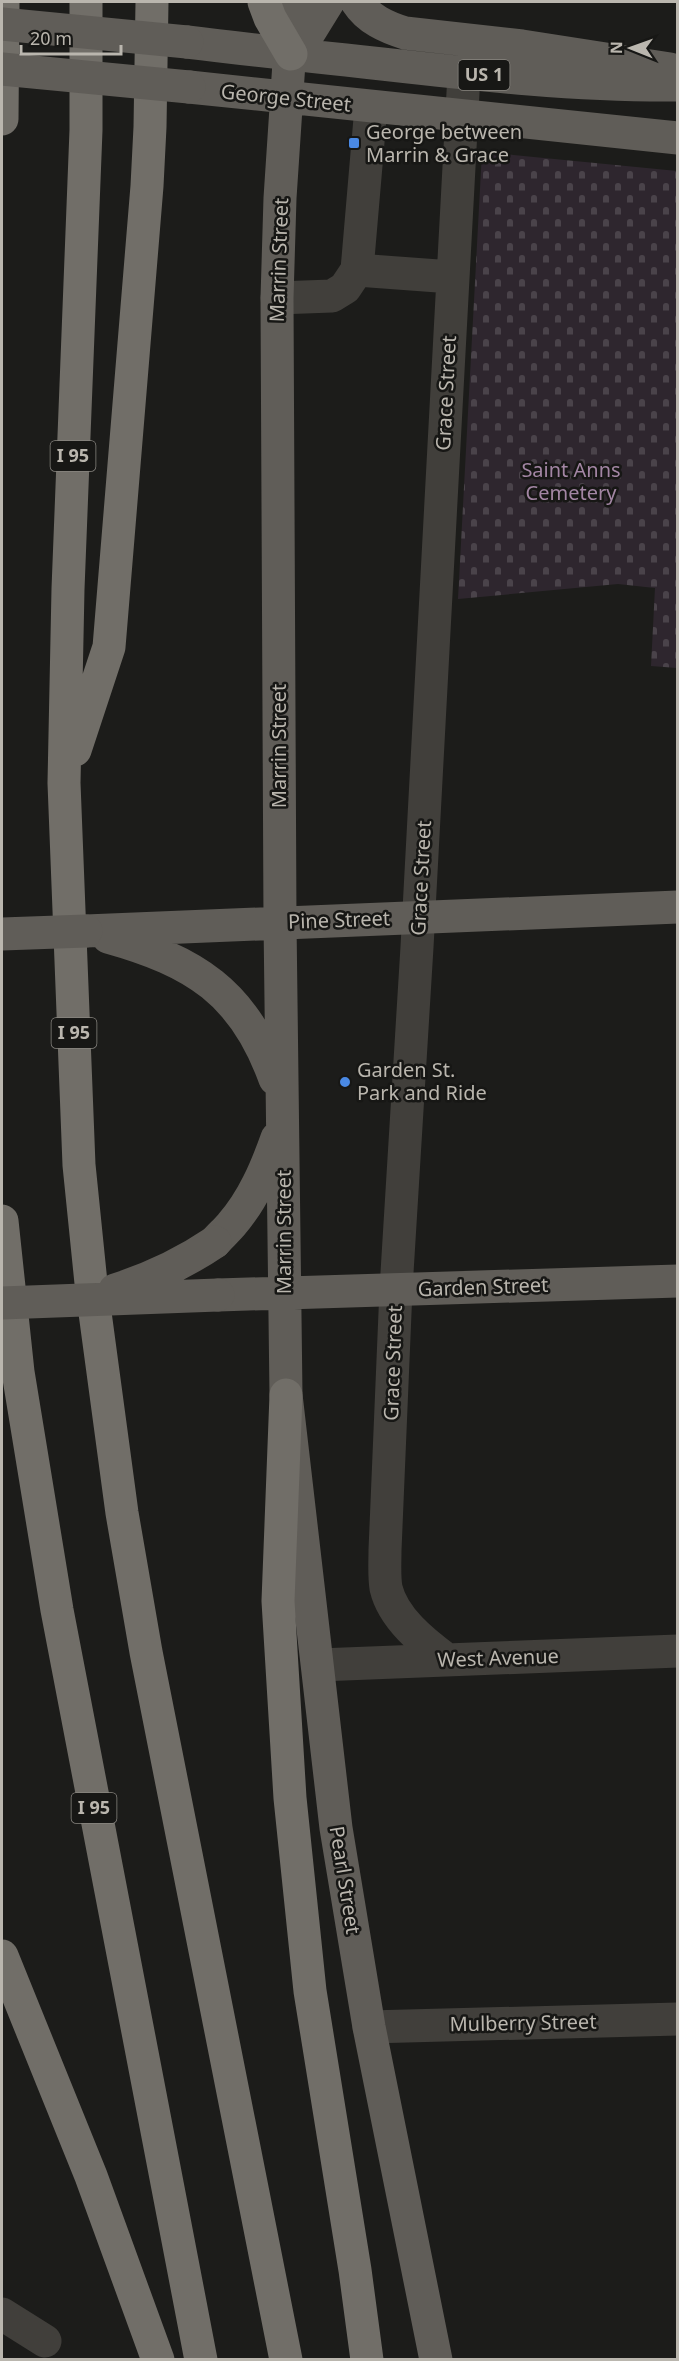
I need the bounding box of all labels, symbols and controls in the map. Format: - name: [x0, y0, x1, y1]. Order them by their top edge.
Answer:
- scale bar: [21, 18, 122, 56]
- north arrow: [601, 18, 661, 78]
- text: 20 m: [30, 26, 72, 50]
- text: N: [605, 41, 627, 54]
- road number: US 1: [458, 60, 510, 90]
- street label: George Street: [220, 77, 352, 118]
- place label: George between Marrin & Grace: [366, 118, 522, 168]
- marker: George between Marrin & Grace: [347, 136, 361, 150]
- street label: Marrin Street: [263, 197, 294, 323]
- street label: Grace Street: [429, 335, 462, 451]
- road number: I 95: [50, 441, 96, 471]
- park label: Saint Anns Cemetery: [521, 456, 621, 506]
- street label: Marrin Street: [265, 684, 292, 808]
- street label: Grace Street: [404, 820, 437, 936]
- street label: Pine Street: [288, 904, 390, 935]
- road number: I 95: [52, 1018, 97, 1048]
- place label: Garden St. Park and Ride: [357, 1056, 487, 1106]
- marker: Garden St. Park and Ride: [338, 1075, 352, 1089]
- street label: Marrin Street: [270, 1170, 297, 1294]
- street label: Garden Street: [417, 1271, 549, 1302]
- street label: Grace Street: [377, 1305, 408, 1421]
- street label: West Avenue: [437, 1642, 559, 1673]
- road number: I 95: [72, 1793, 116, 1823]
- street label: Pearl Street: [324, 1824, 367, 1936]
- street label: Mulberry Street: [449, 2008, 597, 2037]

